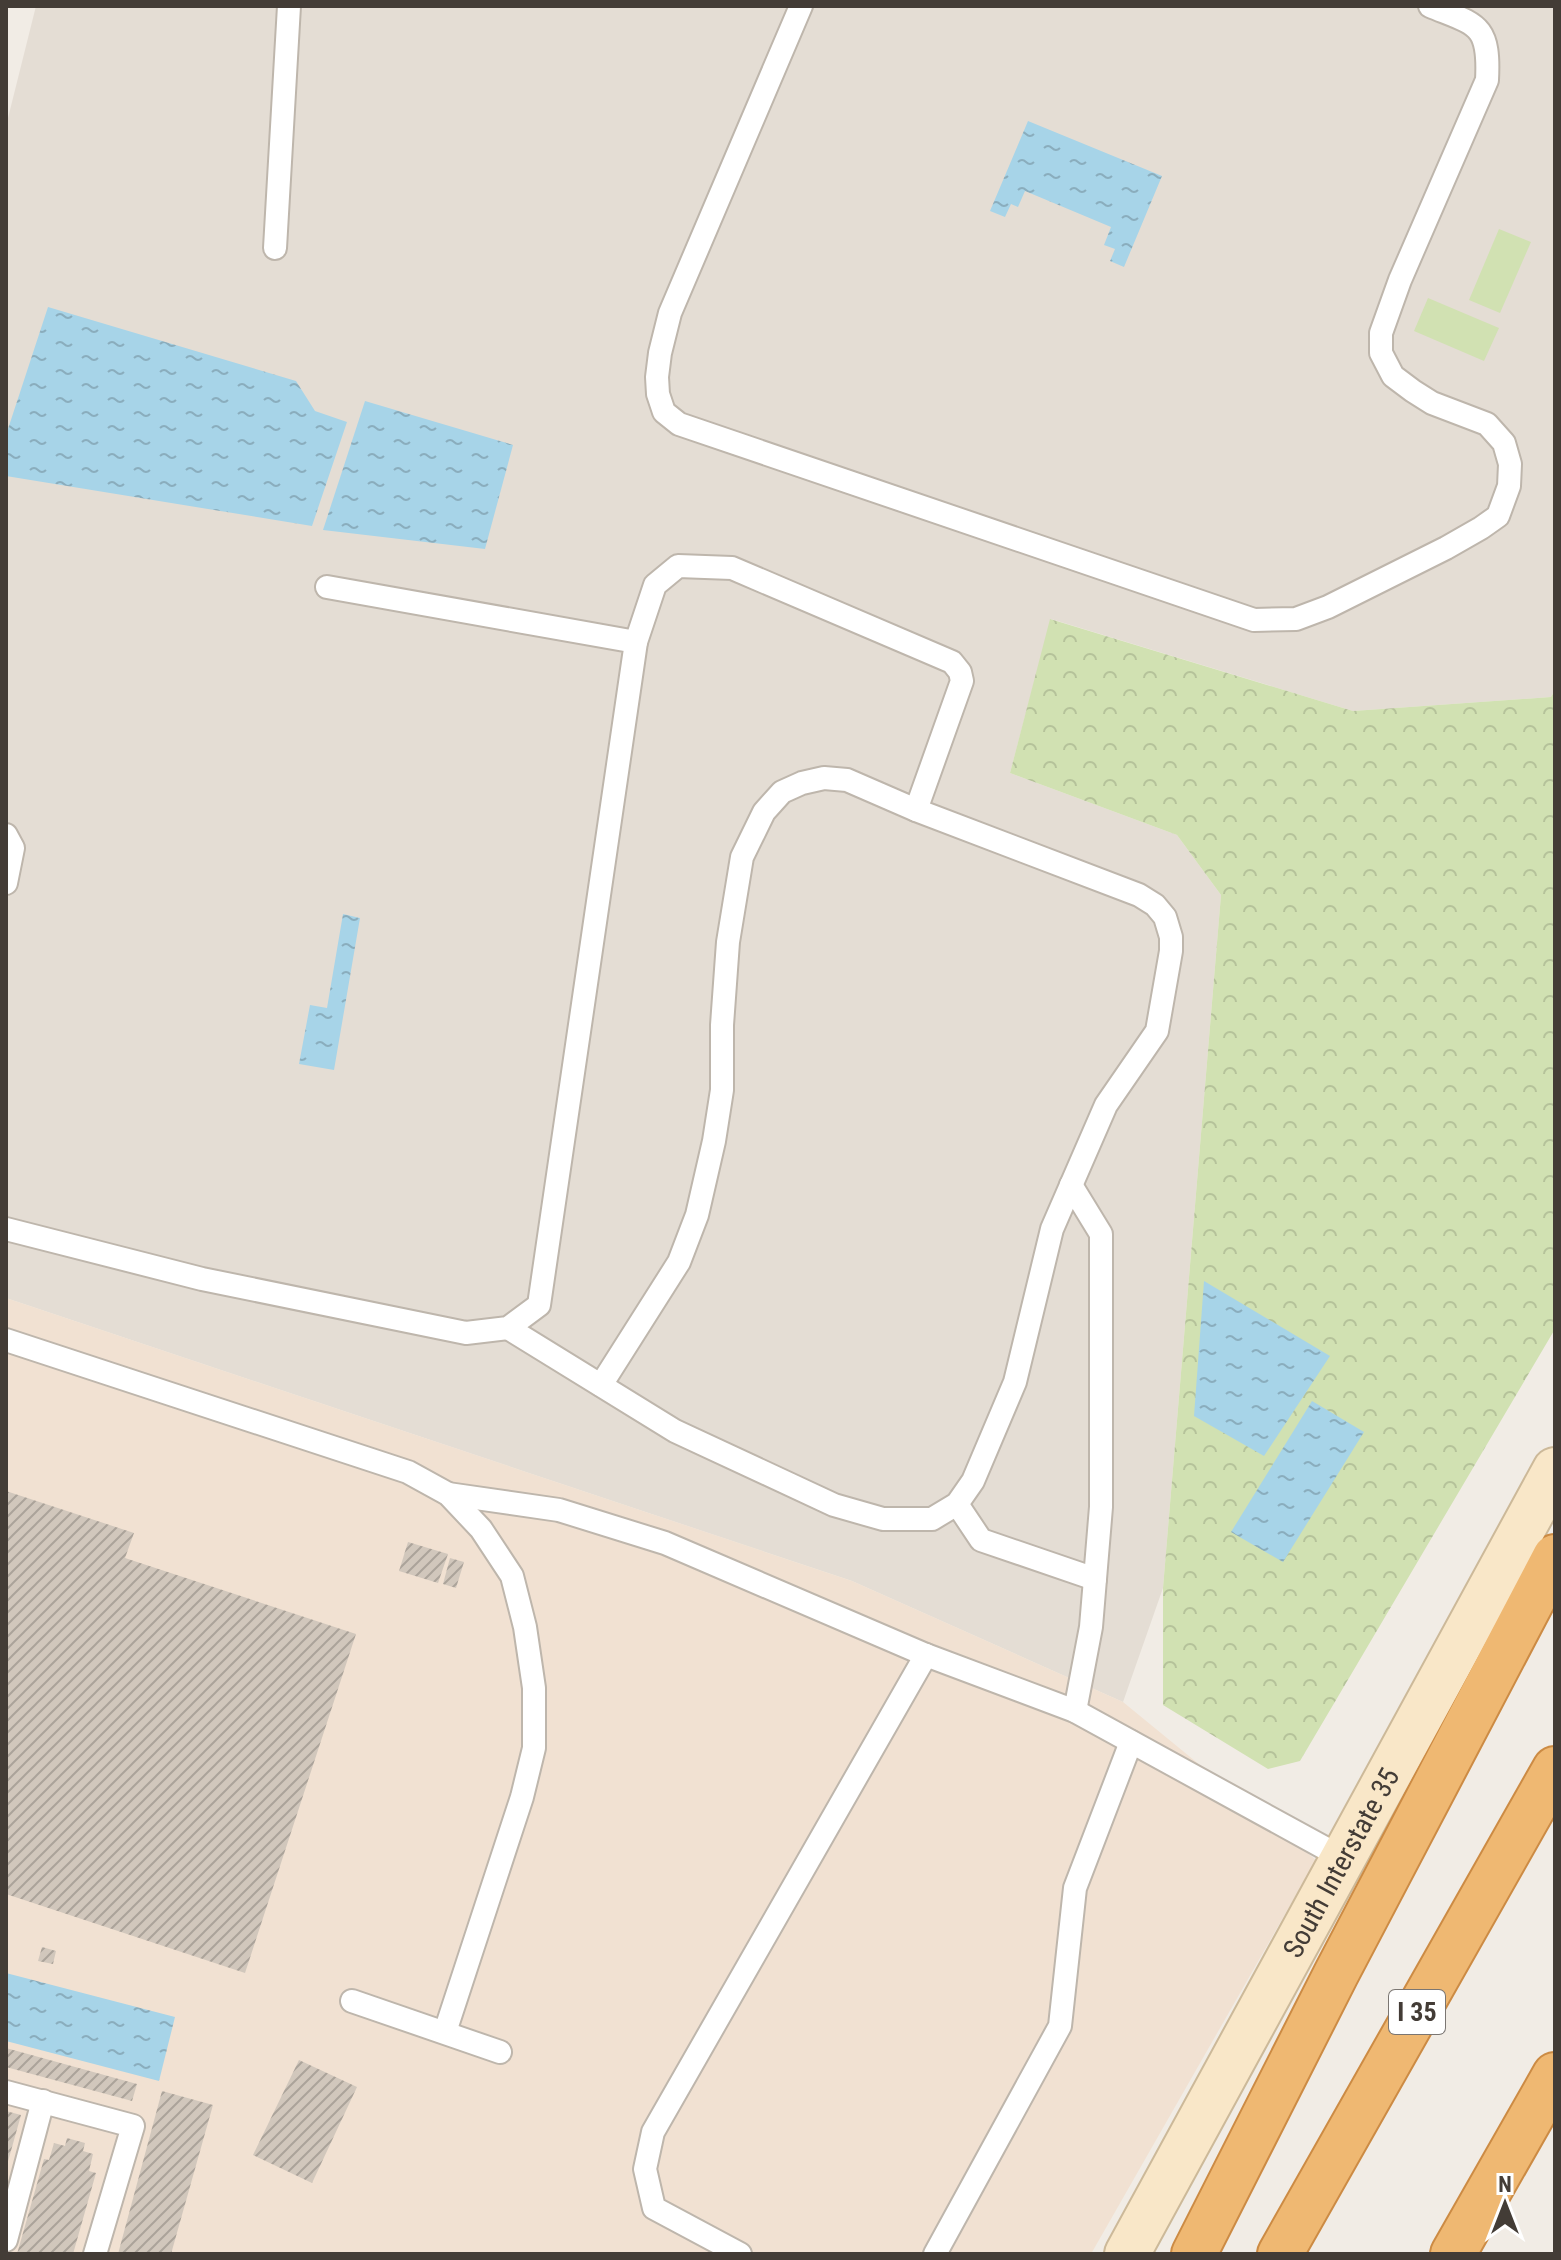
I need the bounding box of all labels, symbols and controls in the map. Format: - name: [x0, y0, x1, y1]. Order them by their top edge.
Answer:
- street label: South Interstate 35: [1276, 1762, 1406, 1963]
- road number: I 35: [1389, 1990, 1445, 2034]
- north arrow: [1465, 2164, 1545, 2244]
- text: N: [1498, 2172, 1512, 2197]

